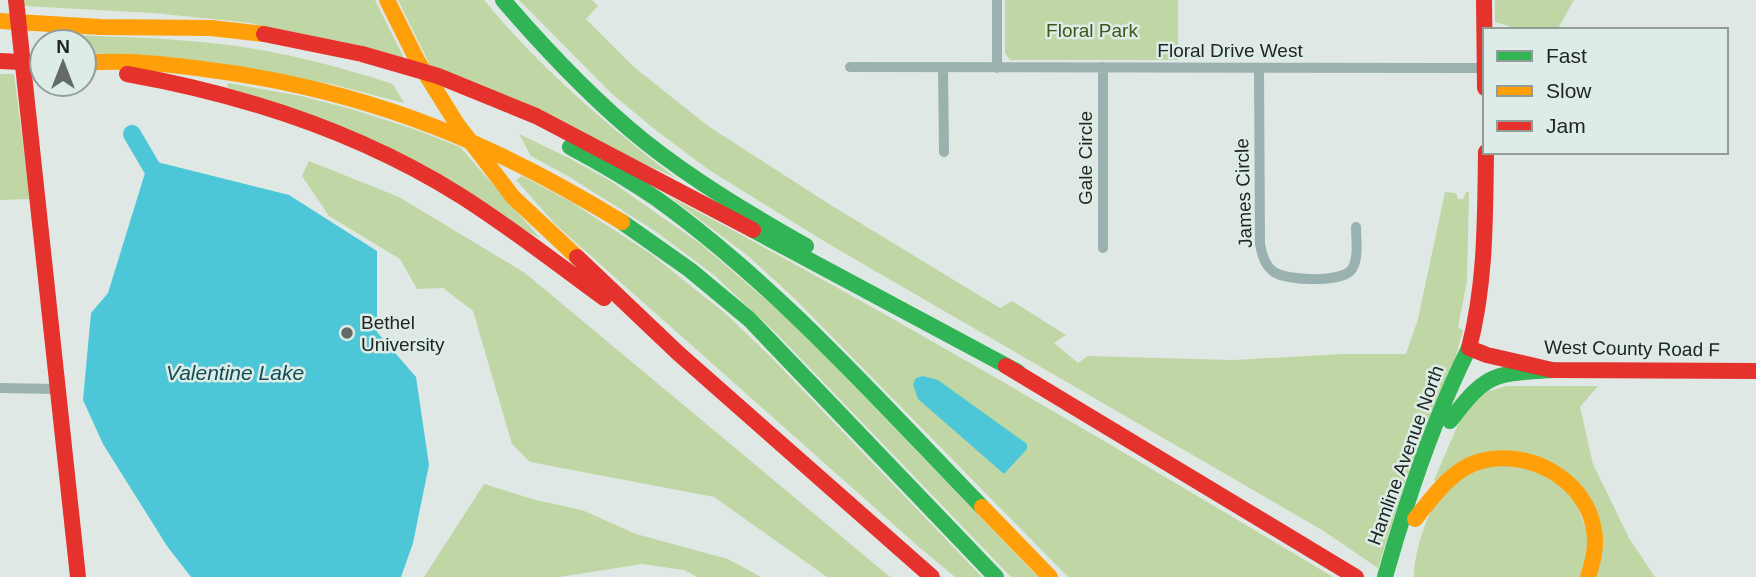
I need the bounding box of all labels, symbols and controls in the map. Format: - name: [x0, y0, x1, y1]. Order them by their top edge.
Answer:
- park label: Floral Park: [1046, 20, 1138, 41]
- north arrow: [28, 28, 98, 98]
- legend: [1483, 28, 1728, 154]
- text: N: [56, 36, 70, 57]
- street label: Floral Drive West: [1157, 40, 1303, 61]
- text: Fast: [1546, 44, 1587, 67]
- text: Slow: [1546, 79, 1592, 102]
- street label: Gale Circle: [1075, 111, 1096, 205]
- text: Jam: [1546, 114, 1586, 137]
- street label: James Circle: [1231, 138, 1256, 248]
- place label: Bethel University: [361, 312, 445, 355]
- marker: Bethel University: [339, 325, 355, 341]
- street label: West County Road F: [1544, 336, 1720, 361]
- water label: Valentine Lake: [166, 361, 304, 384]
- street label: Hamline Avenue North: [1363, 362, 1448, 548]

